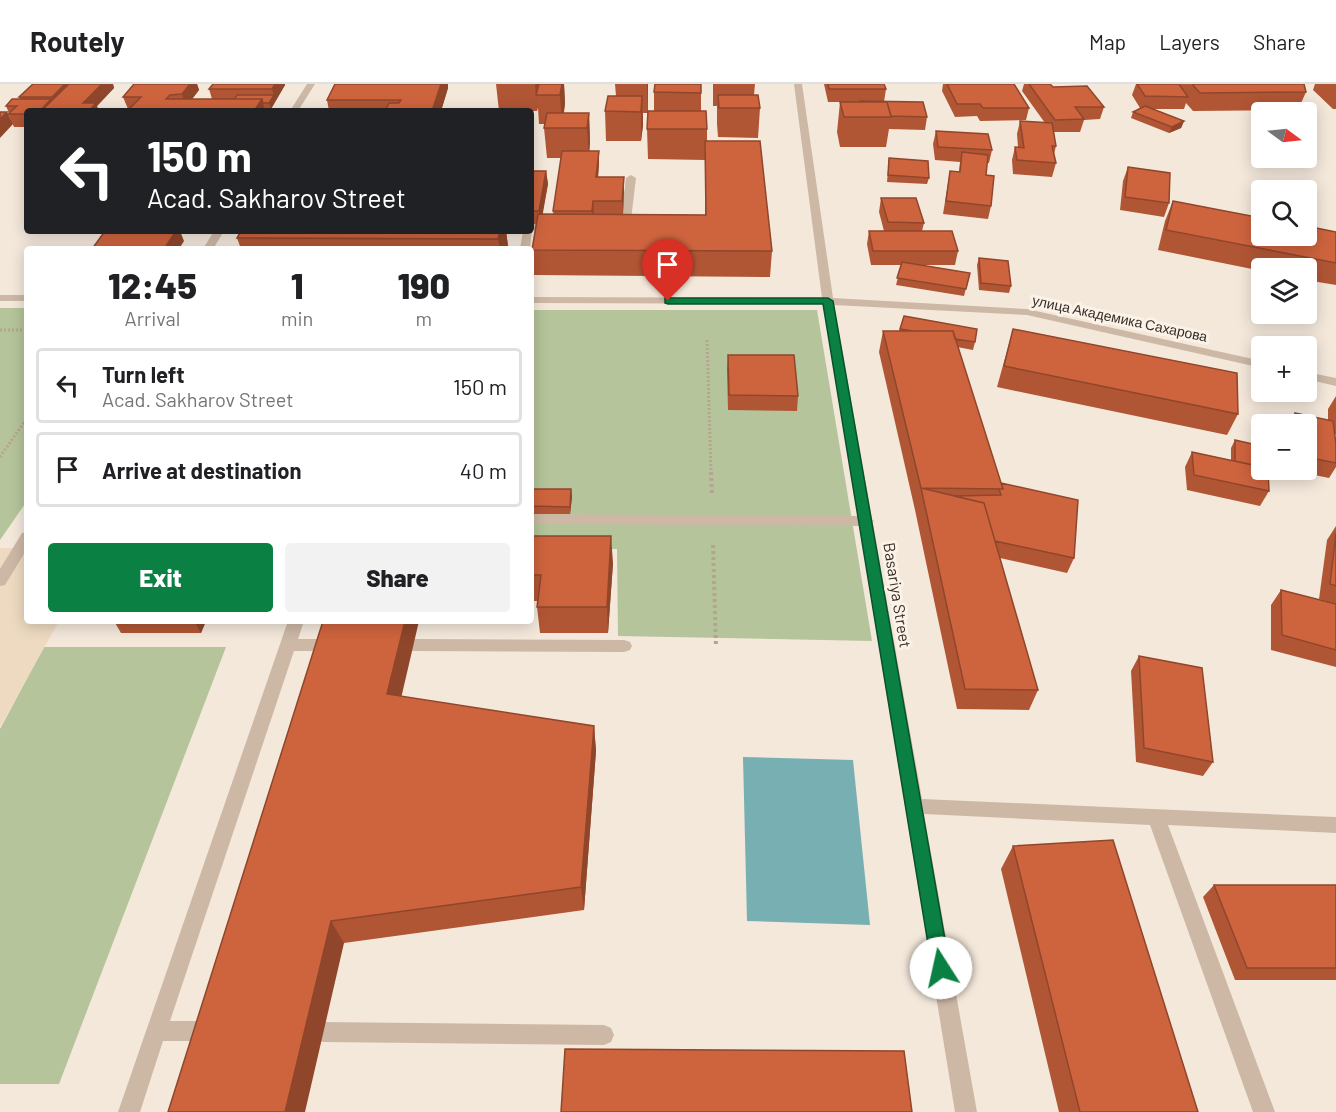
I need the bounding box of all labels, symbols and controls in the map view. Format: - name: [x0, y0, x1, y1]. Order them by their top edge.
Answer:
- text: Routely: [30, 24, 125, 58]
- text: Map: [1089, 29, 1126, 54]
- text: Layers: [1159, 29, 1220, 54]
- text: Share: [1253, 29, 1306, 54]
- north arrow: [1251, 102, 1317, 168]
- map controls: [1251, 102, 1317, 480]
- text: 150 m: [147, 130, 252, 180]
- icon: left: [48, 132, 126, 210]
- button: search: [1251, 180, 1317, 246]
- text: Acad. Sakharov Street: [147, 181, 406, 213]
- pin: [642, 239, 693, 301]
- icon: arrive: [651, 248, 684, 281]
- button: layers: [1251, 258, 1317, 324]
- text: 12:45: [108, 263, 197, 306]
- text: 1: [291, 263, 304, 306]
- text: 190: [397, 263, 450, 306]
- street label: улица Академика Сахарова: [1031, 291, 1209, 345]
- text: Arrival: [125, 306, 180, 330]
- text: min: [281, 306, 313, 330]
- text: m: [415, 306, 432, 330]
- button: +: [1251, 336, 1317, 402]
- text: Turn left: [102, 361, 185, 387]
- icon: left: [51, 369, 84, 402]
- text: 150 m: [453, 373, 507, 399]
- text: Acad. Sakharov Street: [102, 387, 294, 411]
- button: −: [1251, 414, 1317, 480]
- icon: arrive: [51, 453, 84, 486]
- text: Arrive at destination: [102, 457, 301, 483]
- text: 40 m: [460, 457, 507, 483]
- street label: Basariya Street: [880, 541, 916, 649]
- button: Exit: [48, 543, 273, 612]
- button: Share: [285, 543, 510, 612]
- position arrow: [909, 936, 973, 1000]

